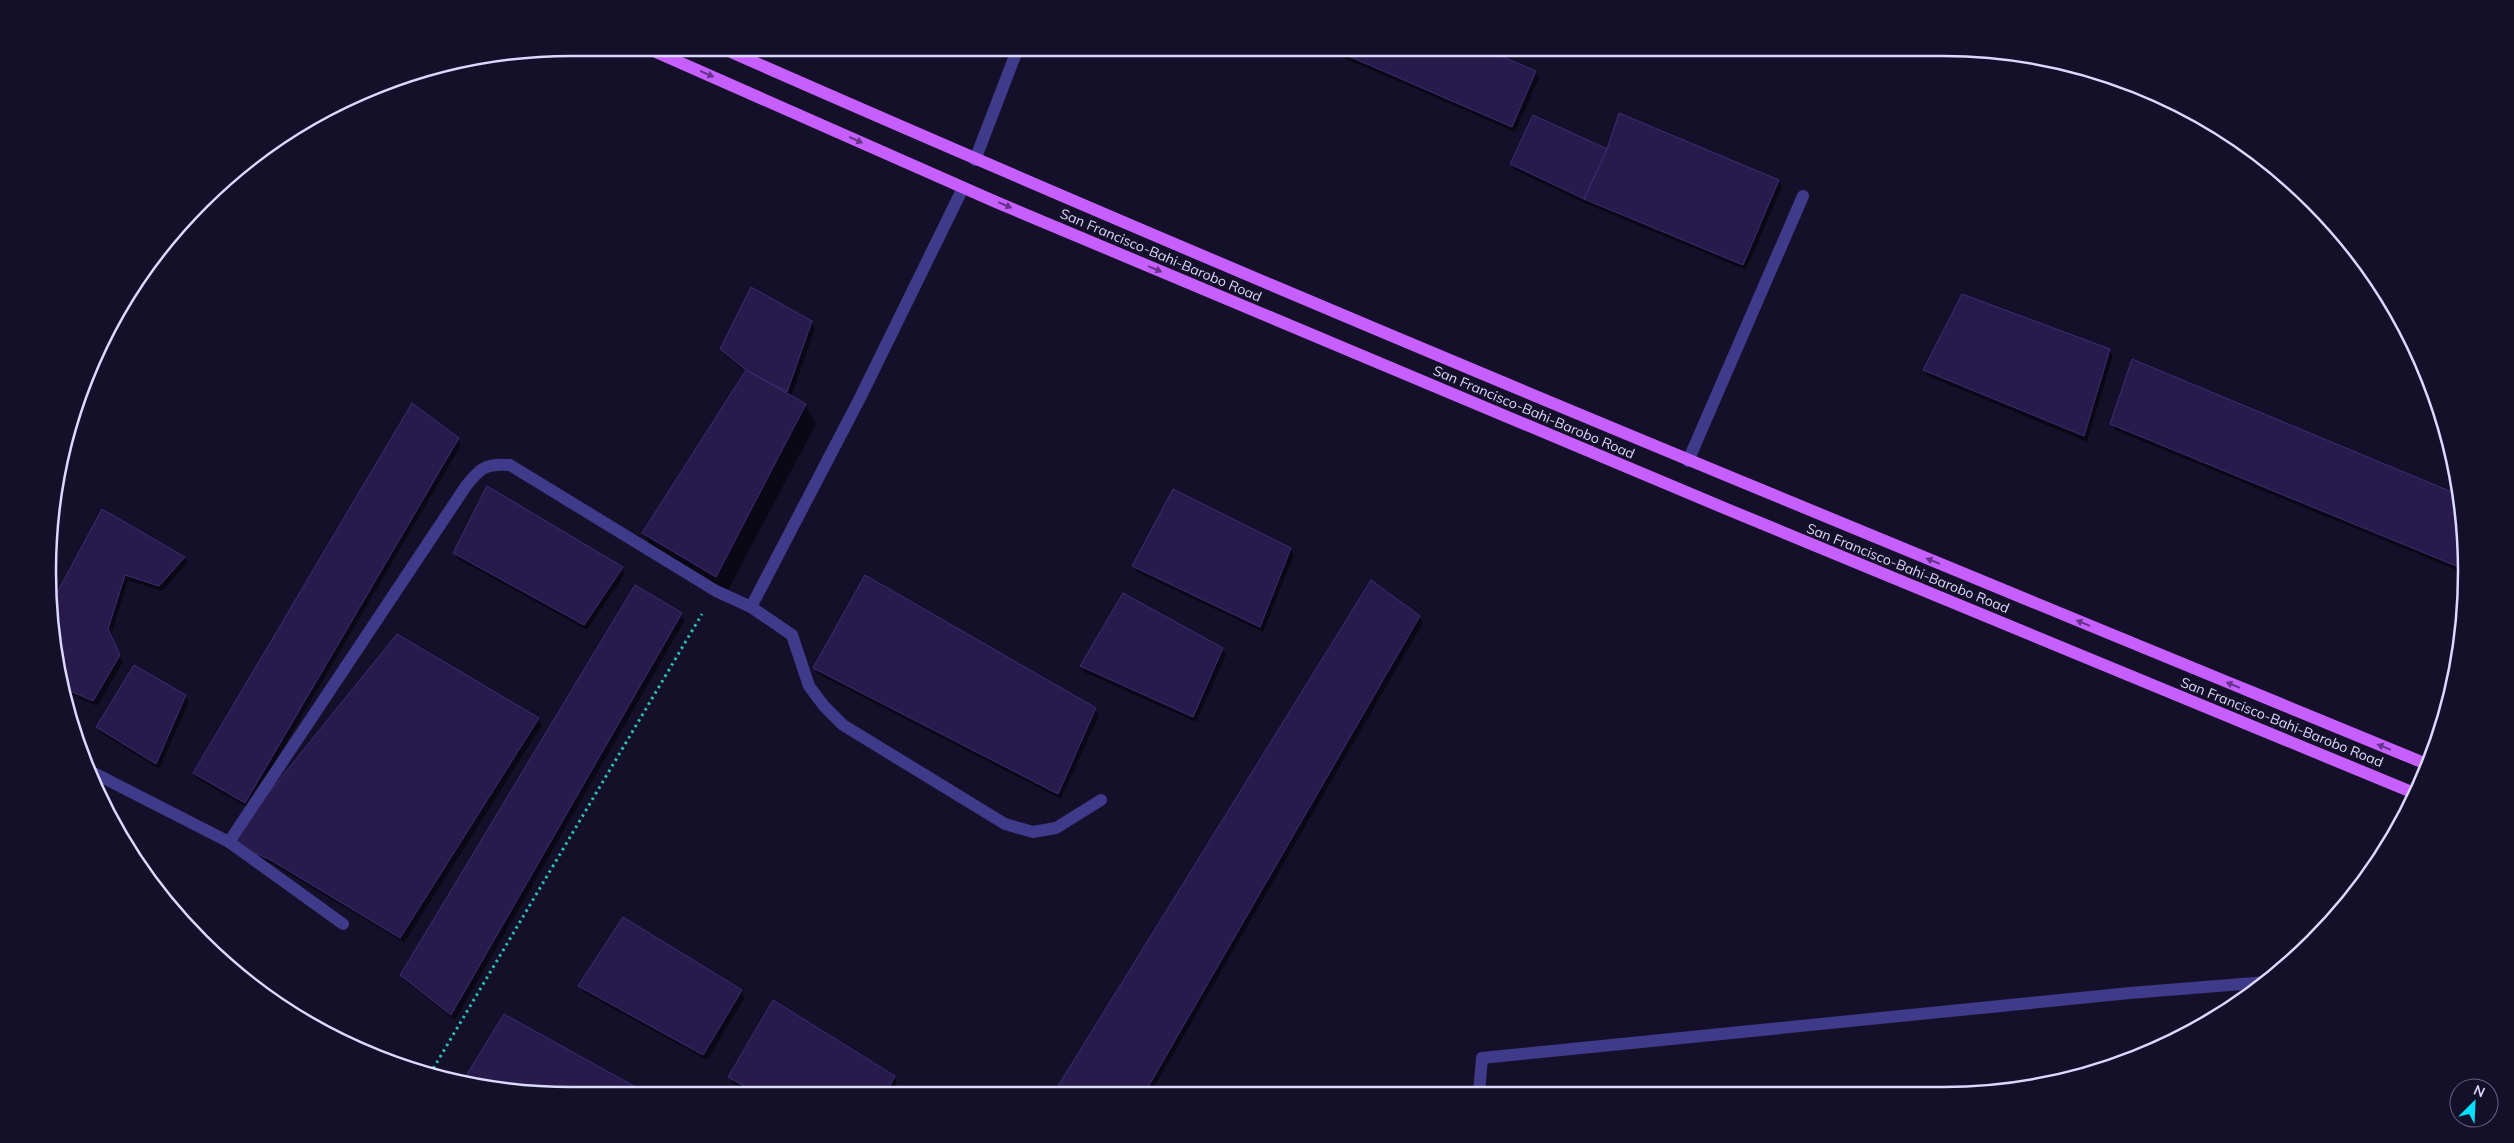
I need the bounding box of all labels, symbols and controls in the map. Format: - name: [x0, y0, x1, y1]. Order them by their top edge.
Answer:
- one-way arrow: [700, 71, 714, 79]
- one-way arrow: [849, 137, 863, 145]
- one-way arrow: [998, 202, 1012, 210]
- street label: San Francisco-Bahi-Barobo Road: [1057, 204, 1265, 306]
- one-way arrow: [1147, 265, 1162, 273]
- street label: San Francisco-Bahi-Barobo Road: [1430, 361, 1638, 463]
- street label: San Francisco-Bahi-Barobo Road: [1804, 519, 2012, 617]
- one-way arrow: [1926, 557, 1940, 565]
- one-way arrow: [2075, 619, 2090, 627]
- street label: San Francisco-Bahi-Barobo Road: [2178, 673, 2386, 771]
- one-way arrow: [2225, 681, 2240, 689]
- one-way arrow: [2376, 743, 2391, 750]
- north arrow: [2449, 1078, 2499, 1128]
- text: N: [2471, 1081, 2488, 1101]

